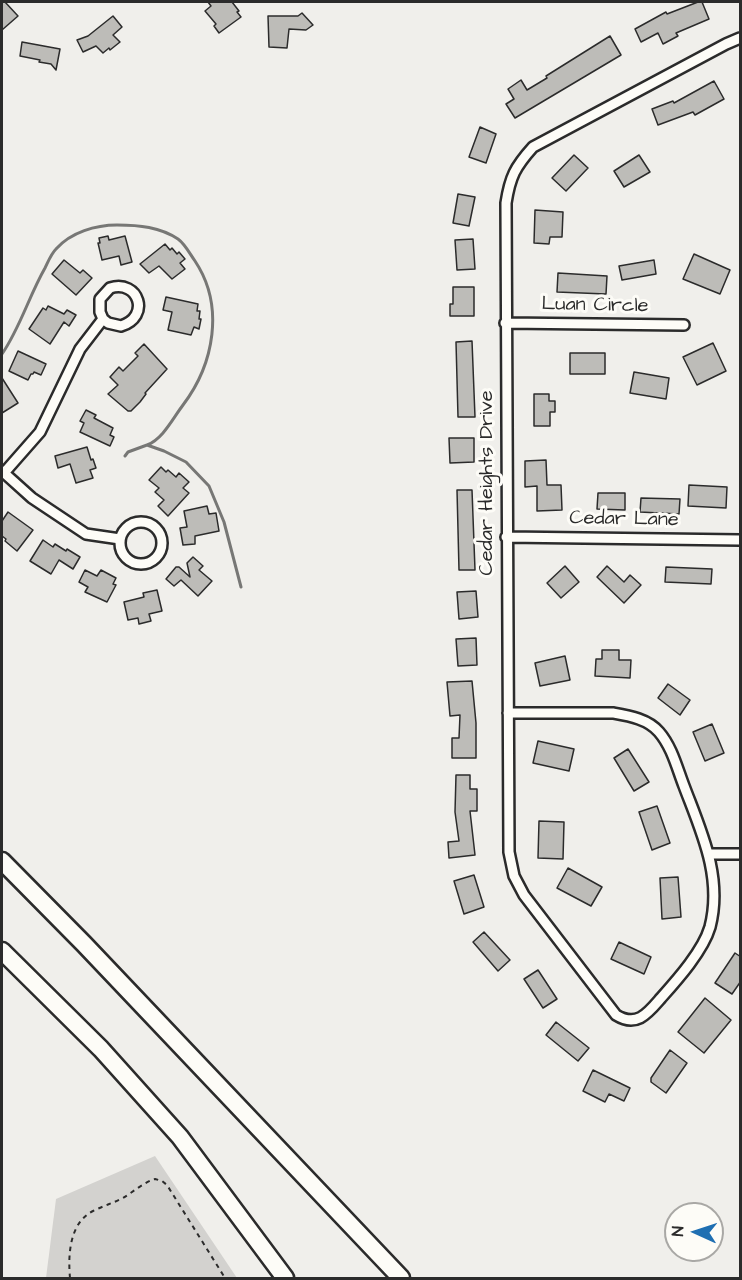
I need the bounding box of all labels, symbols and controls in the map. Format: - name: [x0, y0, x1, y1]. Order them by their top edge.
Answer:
- street label: Luan Circle: [541, 293, 649, 319]
- street label: Cedar Heights Drive: [476, 391, 500, 575]
- street label: Cedar Lane: [569, 507, 679, 533]
- north arrow: [664, 1202, 724, 1262]
- text: N: [667, 1226, 689, 1237]

